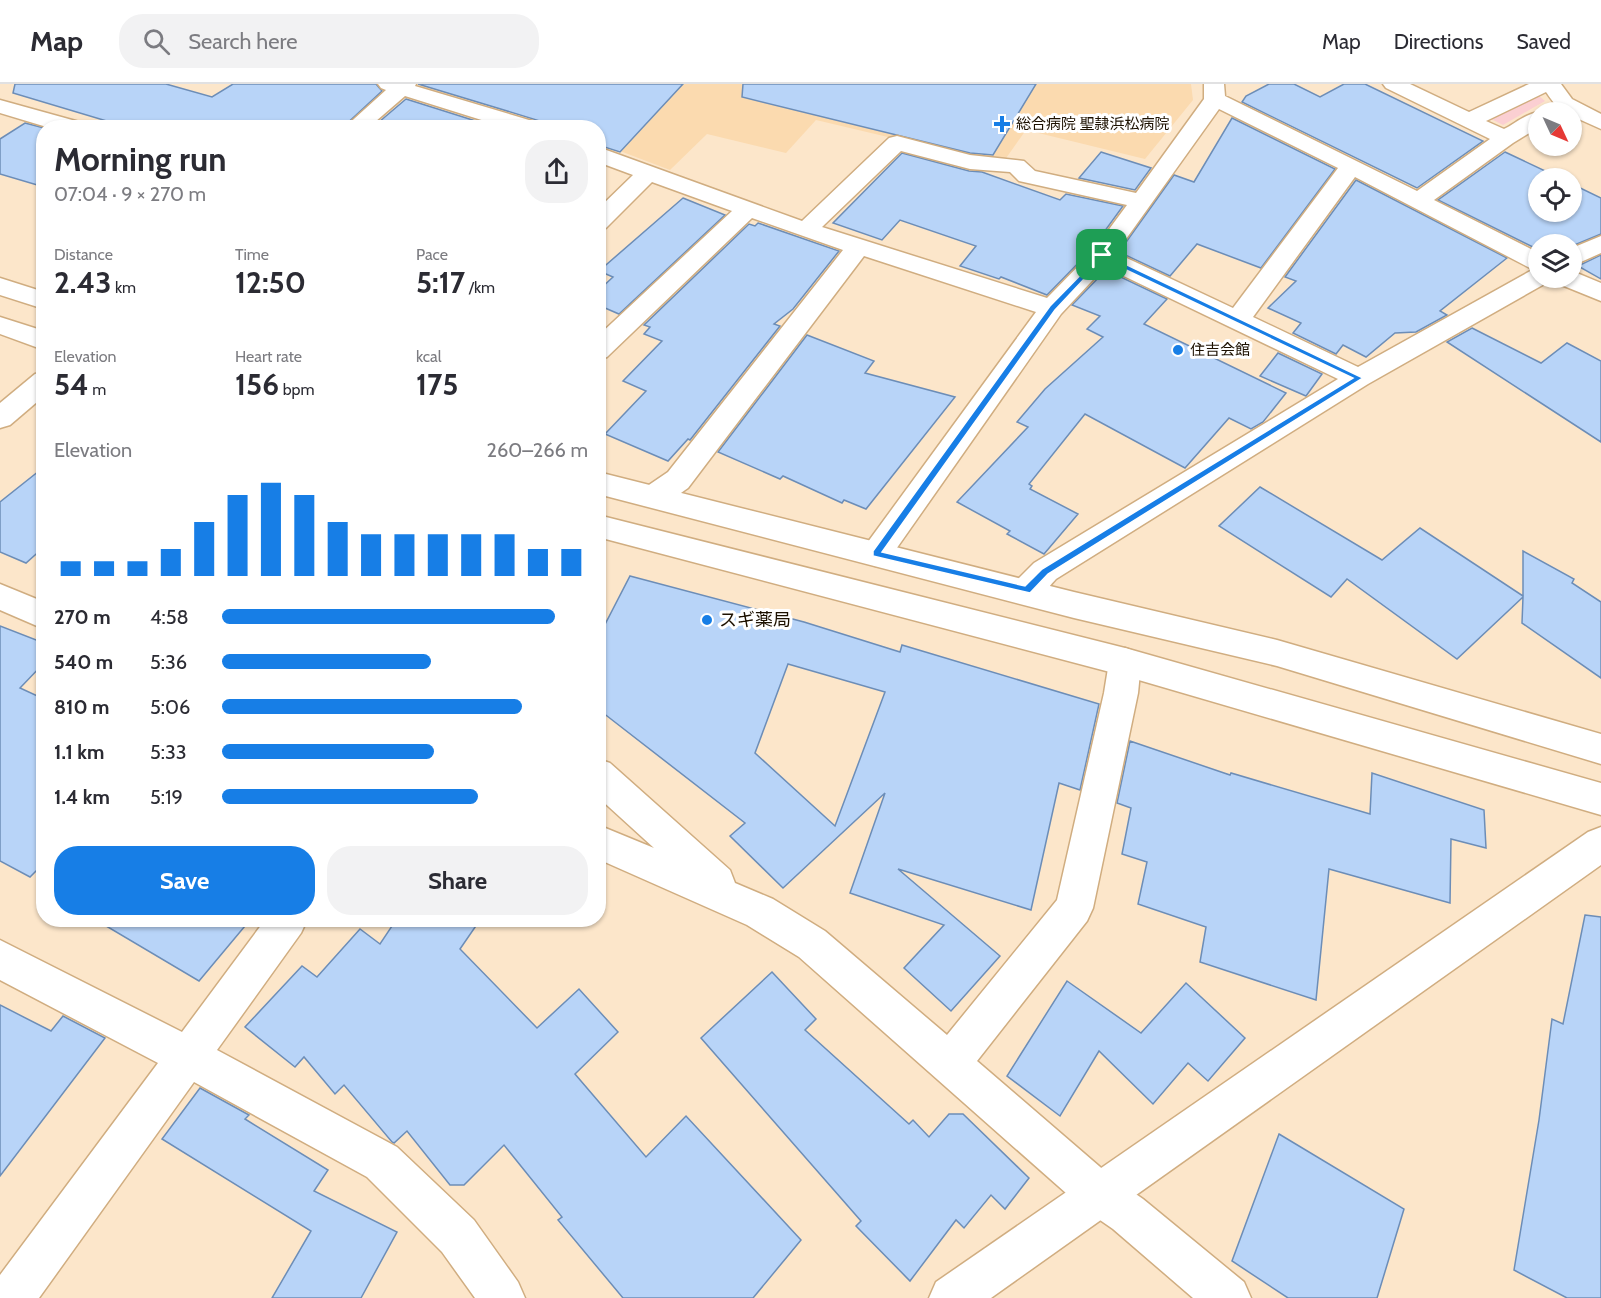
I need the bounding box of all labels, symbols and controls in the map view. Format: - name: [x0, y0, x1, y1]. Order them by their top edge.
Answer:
- search box: [119, 14, 539, 68]
- text: Map: [30, 24, 83, 58]
- icon: search: [140, 25, 173, 58]
- text: Search here: [188, 28, 297, 55]
- text: Map: [1322, 29, 1361, 54]
- text: Directions: [1394, 29, 1483, 54]
- text: Saved: [1516, 29, 1571, 54]
- north arrow: [1528, 102, 1582, 156]
- map controls: [1528, 102, 1582, 288]
- marker: 総合病院 聖隷浜松病院: [993, 115, 1011, 133]
- place label: 総合病院 聖隷浜松病院: [1016, 115, 1169, 133]
- text: Morning run: [54, 139, 226, 179]
- button: share: [525, 140, 588, 203]
- button: locate: [1528, 168, 1582, 222]
- text: 07:04 · 9 × 270 m: [54, 182, 206, 206]
- pin: [1076, 229, 1127, 280]
- button: layers: [1528, 234, 1582, 288]
- icon: arrive: [1085, 238, 1118, 271]
- text: Distance: [54, 245, 113, 264]
- text: Time: [235, 245, 269, 264]
- text: Pace: [416, 245, 448, 264]
- text: 2.43: [54, 264, 111, 301]
- text: 12:50: [235, 264, 306, 301]
- text: 5:17: [416, 264, 465, 301]
- text: km: [111, 278, 136, 297]
- text: /km: [465, 278, 495, 297]
- place label: 住吉会館: [1190, 341, 1250, 359]
- marker: 住吉会館: [1171, 343, 1185, 357]
- text: Elevation: [54, 347, 117, 366]
- text: Heart rate: [235, 347, 302, 366]
- text: kcal: [416, 347, 442, 366]
- text: 54: [54, 366, 89, 403]
- text: 156: [235, 366, 279, 403]
- text: 175: [416, 366, 458, 403]
- text: m: [89, 380, 106, 399]
- text: bpm: [279, 380, 314, 399]
- text: Elevation: [54, 438, 132, 462]
- text: 260–266 m: [486, 438, 588, 462]
- text: 270 m: [54, 605, 111, 629]
- text: 4:58: [150, 605, 189, 629]
- place label: スギ薬局: [719, 609, 791, 631]
- marker: スギ薬局: [700, 613, 714, 627]
- text: 540 m: [54, 650, 113, 674]
- text: 5:36: [150, 650, 187, 674]
- text: 810 m: [54, 695, 109, 719]
- text: 5:06: [150, 695, 190, 719]
- text: 1.1 km: [54, 740, 104, 764]
- text: 5:33: [150, 740, 187, 764]
- text: 1.4 km: [54, 785, 110, 809]
- text: 5:19: [150, 785, 183, 809]
- button: Save: [54, 846, 315, 915]
- button: Share: [327, 846, 588, 915]

